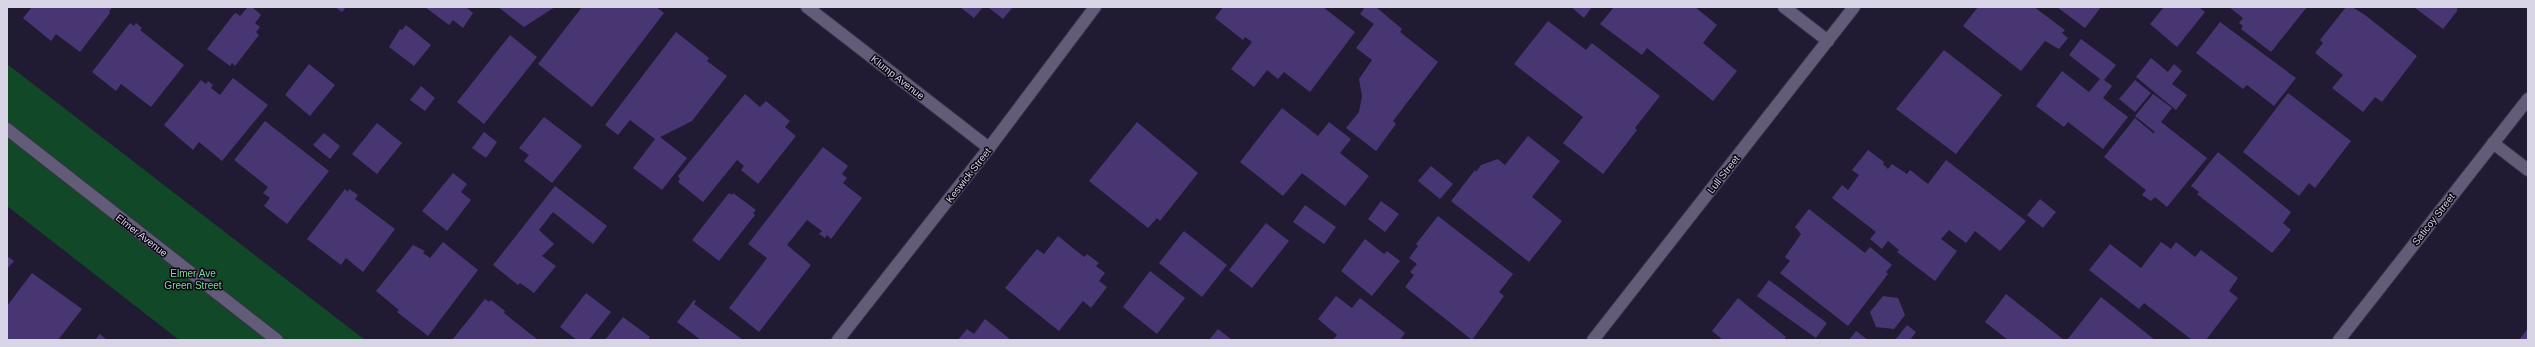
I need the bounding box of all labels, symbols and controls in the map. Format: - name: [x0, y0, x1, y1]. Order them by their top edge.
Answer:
- street label: Klump Avenue: [869, 53, 927, 102]
- street label: Keswick Street: [944, 146, 993, 205]
- street label: Lull Street: [1705, 153, 1742, 195]
- street label: Saticoy Street: [2410, 191, 2457, 247]
- street label: Elmer Avenue: [114, 212, 170, 259]
- park label: Elmer Ave Green Street: [164, 268, 222, 291]

